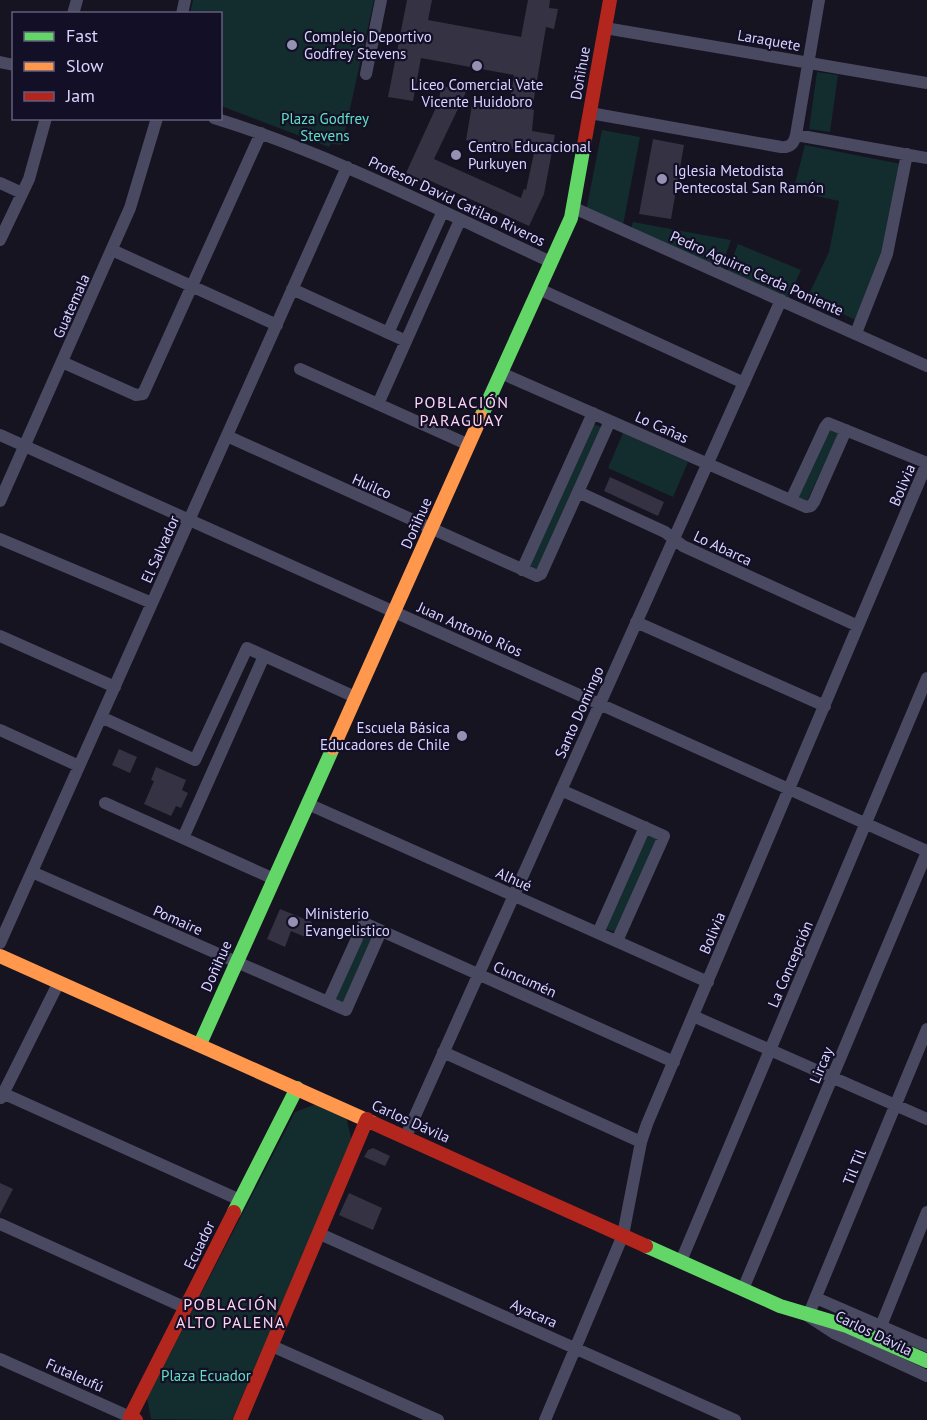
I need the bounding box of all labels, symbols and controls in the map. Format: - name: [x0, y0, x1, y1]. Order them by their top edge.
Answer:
- legend: [12, 12, 222, 120]
- text: Fast: [66, 24, 98, 47]
- street label: Laraquete: [736, 25, 802, 55]
- place label: Complejo Deportivo Godfrey Stevens: [304, 27, 432, 63]
- marker: Complejo Deportivo Godfrey Stevens: [285, 38, 299, 52]
- street label: Doñihue: [566, 45, 594, 101]
- text: Slow: [66, 54, 104, 77]
- marker: Liceo Comercial Vate Vicente Huidobro: [470, 59, 484, 73]
- place label: Liceo Comercial Vate Vicente Huidobro: [411, 75, 543, 111]
- text: Jam: [65, 84, 95, 107]
- park label: Plaza Godfrey Stevens: [281, 109, 369, 145]
- place label: Centro Educacional Purkuyen: [468, 137, 592, 173]
- marker: Centro Educacional Purkuyen: [449, 148, 463, 162]
- street label: Profesor David Catilao Riveros: [366, 152, 548, 250]
- place label: Iglesia Metodista Pentecostal San Ramón: [674, 161, 824, 197]
- marker: Iglesia Metodista Pentecostal San Ramón: [655, 172, 669, 186]
- street label: Pedro Aguirre Cerda Poniente: [667, 226, 847, 320]
- street label: Guatemala: [48, 271, 94, 341]
- district label: POBLACIÓN PARAGUAY: [414, 392, 510, 430]
- street label: Lo Cañas: [632, 407, 692, 447]
- street label: Bolivia: [885, 461, 919, 509]
- street label: Huilco: [349, 469, 395, 503]
- street label: Doñihue: [396, 494, 436, 552]
- street label: El Salvador: [137, 512, 183, 586]
- street label: Lo Abarca: [691, 526, 755, 570]
- street label: Juan Antonio Ríos: [414, 597, 525, 661]
- street label: Santo Domingo: [550, 663, 608, 761]
- place label: Escuela Básica Educadores de Chile: [320, 718, 450, 754]
- marker: Escuela Básica Educadores de Chile: [455, 729, 469, 743]
- street label: Alhué: [493, 863, 535, 895]
- street label: Pomaire: [150, 901, 206, 939]
- place label: Ministerio Evangelistico: [305, 904, 390, 940]
- street label: Bolivia: [695, 909, 729, 957]
- marker: Ministerio Evangelistico: [286, 915, 300, 929]
- street label: La Concepción: [763, 918, 817, 1010]
- street label: Doñihue: [196, 937, 236, 995]
- street label: Cuncumén: [490, 957, 560, 1001]
- street label: Lircay: [805, 1044, 837, 1086]
- street label: Carlos Dávila: [369, 1095, 453, 1147]
- street label: Til Til: [838, 1146, 870, 1188]
- street label: Ecuador: [179, 1218, 219, 1272]
- district label: POBLACIÓN ALTO PALENA: [176, 1294, 286, 1332]
- street label: Ayacara: [508, 1294, 560, 1332]
- street label: Carlos Dávila: [832, 1306, 916, 1360]
- street label: Futaleufú: [43, 1354, 107, 1396]
- park label: Plaza Ecuador: [161, 1366, 251, 1385]

